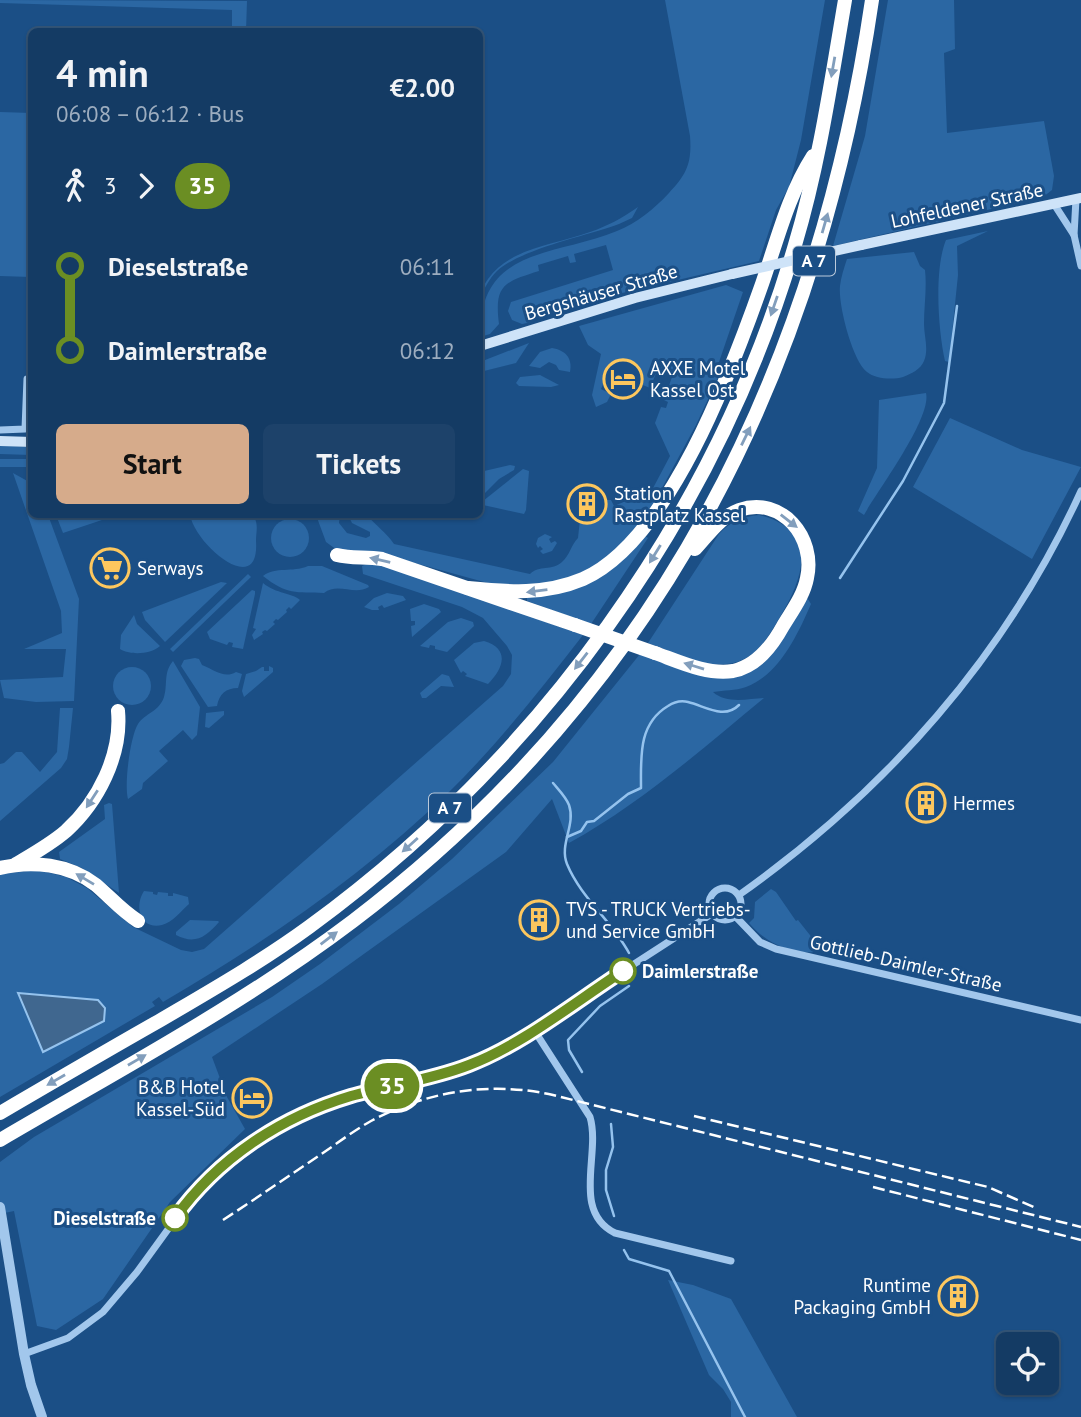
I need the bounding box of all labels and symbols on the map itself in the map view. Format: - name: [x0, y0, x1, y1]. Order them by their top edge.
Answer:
- one-way arrow: [827, 56, 838, 78]
- street label: Lohfeldener Straße: [889, 177, 1045, 233]
- one-way arrow: [820, 211, 831, 233]
- road number: A 7: [793, 246, 835, 276]
- street label: Bergshäuser Straße: [522, 259, 680, 325]
- one-way arrow: [768, 296, 779, 317]
- place label: AXXE Motel Kassel Ost: [650, 356, 746, 402]
- hotel icon: AXXE Motel Kassel Ost: [602, 358, 644, 400]
- one-way arrow: [740, 426, 752, 446]
- place label: Station Rastplatz Kassel: [614, 481, 746, 527]
- building icon: Station Rastplatz Kassel: [566, 483, 608, 525]
- one-way arrow: [779, 513, 797, 528]
- one-way arrow: [648, 545, 661, 564]
- supermarket icon: Serways: [89, 547, 131, 589]
- one-way arrow: [369, 554, 391, 565]
- place label: Serways: [137, 556, 203, 580]
- one-way arrow: [526, 585, 548, 596]
- one-way arrow: [575, 652, 589, 670]
- one-way arrow: [683, 661, 704, 671]
- building icon: Hermes: [905, 782, 947, 824]
- one-way arrow: [85, 790, 99, 808]
- place label: Hermes: [953, 791, 1015, 815]
- road number: A 7: [429, 794, 471, 822]
- one-way arrow: [401, 837, 419, 853]
- one-way arrow: [76, 872, 95, 885]
- place label: TVS - TRUCK Vertriebs- und Service GmbH: [566, 897, 751, 943]
- building icon: TVS - TRUCK Vertriebs- und Service GmbH: [518, 899, 560, 941]
- street label: Gottlieb-Daimler-Straße: [808, 929, 1004, 997]
- one-way arrow: [320, 931, 338, 946]
- marker: Daimlerstraße: [610, 958, 636, 984]
- place label: Daimlerstraße: [642, 959, 758, 983]
- one-way arrow: [128, 1054, 147, 1066]
- line badge: 35: [360, 1063, 424, 1109]
- one-way arrow: [46, 1074, 66, 1086]
- place label: B&B Hotel Kassel-Süd: [136, 1075, 225, 1121]
- hotel icon: B&B Hotel Kassel-Süd: [231, 1077, 273, 1119]
- marker: Dieselstraße: [162, 1205, 188, 1231]
- place label: Dieselstraße: [53, 1206, 156, 1230]
- place label: Runtime Packaging GmbH: [793, 1273, 931, 1319]
- building icon: Runtime Packaging GmbH: [937, 1275, 979, 1317]

